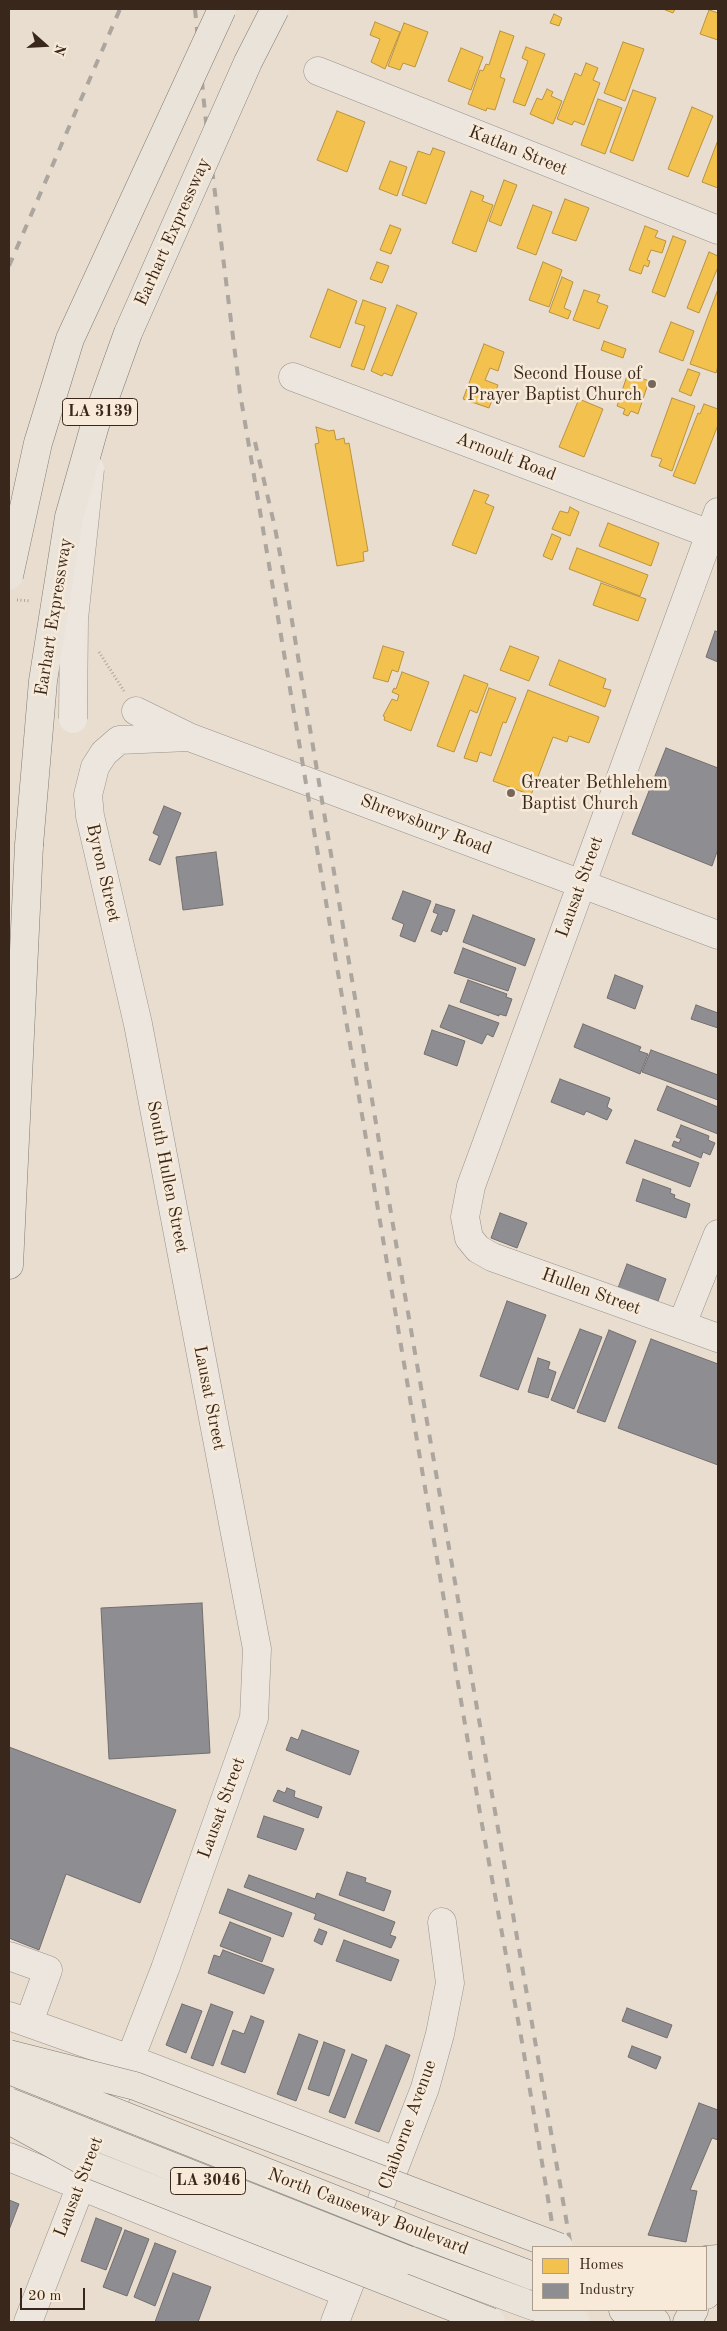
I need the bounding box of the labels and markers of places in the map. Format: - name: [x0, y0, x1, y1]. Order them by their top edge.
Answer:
- place label: Second House of Prayer Baptist Church: [467, 363, 642, 406]
- marker: Second House of Prayer Baptist Church: [646, 378, 658, 390]
- place label: Greater Bethlehem Baptist Church: [521, 772, 668, 814]
- marker: Greater Bethlehem Baptist Church: [505, 787, 517, 799]

